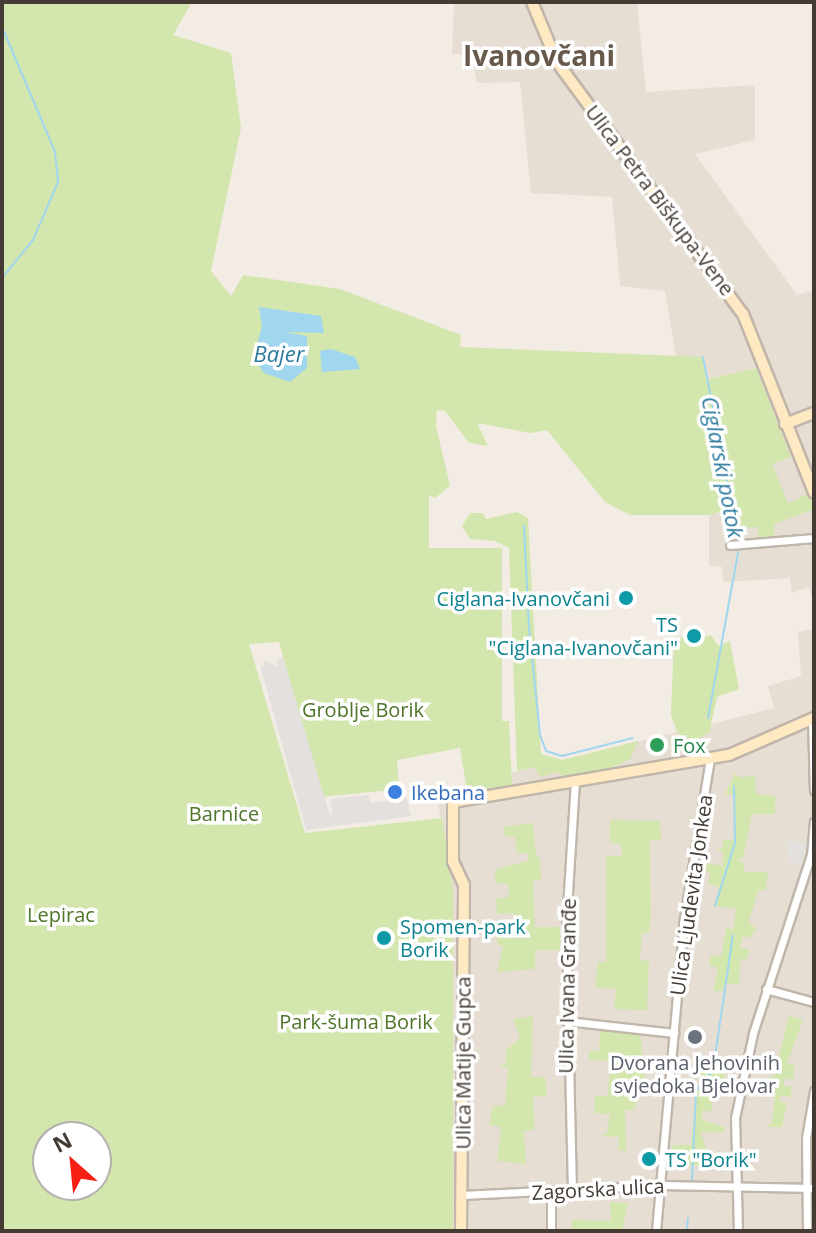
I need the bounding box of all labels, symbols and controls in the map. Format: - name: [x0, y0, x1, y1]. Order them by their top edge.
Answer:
- district label: Ivanovčani: [463, 38, 615, 72]
- street label: Ulica Petra Biškupa-Vene: [581, 100, 739, 300]
- water label: Bajer: [254, 341, 304, 367]
- water label: Ciglarski potok: [696, 394, 750, 540]
- place label: Ciglana-Ivanovčani: [437, 586, 610, 610]
- marker: Ciglana-Ivanovčani: [617, 589, 635, 607]
- place label: TS "Ciglana-Ivanovčani": [489, 612, 678, 659]
- marker: TS "Ciglana-Ivanovčani": [685, 627, 703, 645]
- park label: Groblje Borik: [302, 697, 424, 721]
- place label: Fox: [673, 733, 706, 757]
- marker: Fox: [648, 736, 666, 754]
- place label: Ikebana: [411, 780, 485, 804]
- marker: Ikebana: [386, 783, 404, 801]
- street label: Ulica Ljudevita Jonkea: [665, 793, 717, 997]
- park label: Barnice: [189, 801, 259, 825]
- street label: Ulica Ivana Granđe: [553, 898, 581, 1074]
- park label: Lepirac: [27, 902, 95, 926]
- place label: Spomen-park Borik: [400, 914, 526, 961]
- marker: Spomen-park Borik: [375, 929, 393, 947]
- street label: Ulica Matije Gupca: [451, 976, 475, 1150]
- park label: Park-šuma Borik: [279, 1009, 433, 1033]
- marker: Dvorana Jehovinih svjedoka Bjelovar: [686, 1028, 704, 1046]
- place label: Dvorana Jehovinih svjedoka Bjelovar: [610, 1050, 780, 1097]
- north arrow: [32, 1121, 112, 1201]
- text: N: [47, 1124, 77, 1159]
- place label: TS "Borik": [665, 1147, 757, 1171]
- marker: TS "Borik": [640, 1150, 658, 1168]
- street label: Zagorska ulica: [531, 1174, 665, 1204]

